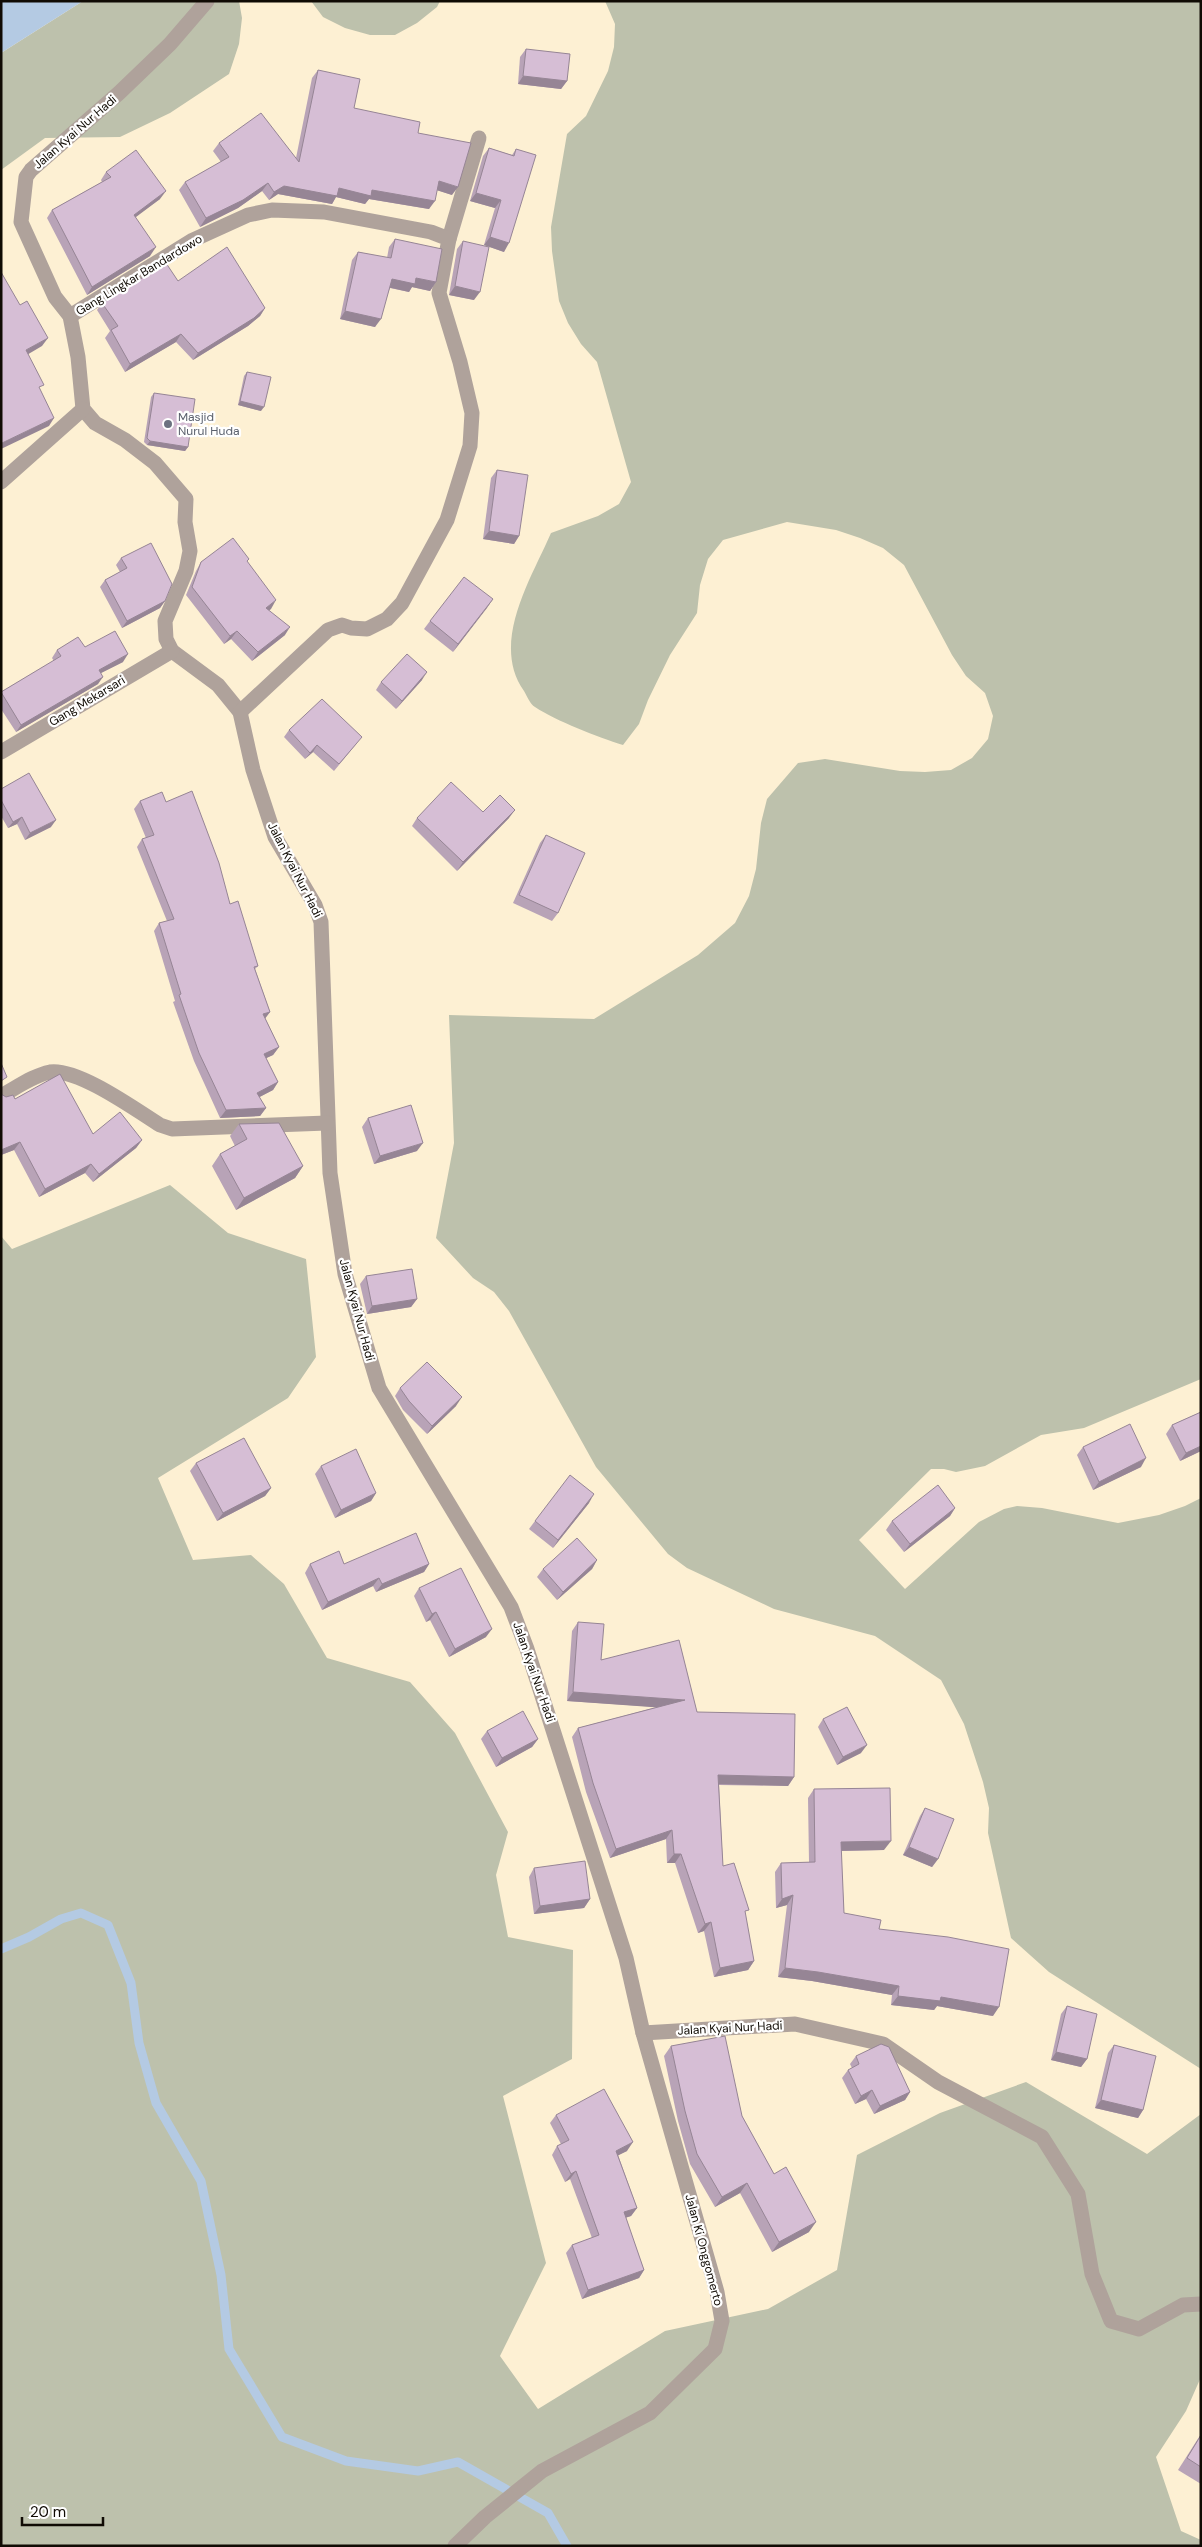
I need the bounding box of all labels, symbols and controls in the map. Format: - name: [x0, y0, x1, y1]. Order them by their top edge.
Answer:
- street label: Jalan Kyai Nur Hadi: [30, 91, 120, 172]
- street label: Gang Lingkar Bandardowo: [73, 231, 205, 319]
- place label: Masjid Nurul Huda: [178, 409, 239, 439]
- marker: Masjid Nurul Huda: [162, 418, 174, 430]
- street label: Gang Mekarsari: [46, 672, 128, 730]
- street label: Jalan Kyai Nur Hadi: [264, 820, 326, 921]
- street label: Jalan Kyai Nur Hadi: [336, 1257, 378, 1363]
- street label: Jalan Kyai Nur Hadi: [509, 1620, 559, 1724]
- street label: Jalan Kyai Nur Hadi: [677, 2017, 783, 2039]
- street label: Jalan Ki Onggomerto: [681, 2192, 727, 2308]
- scale bar: [22, 2494, 104, 2526]
- text: 20 m: [30, 2502, 66, 2522]

